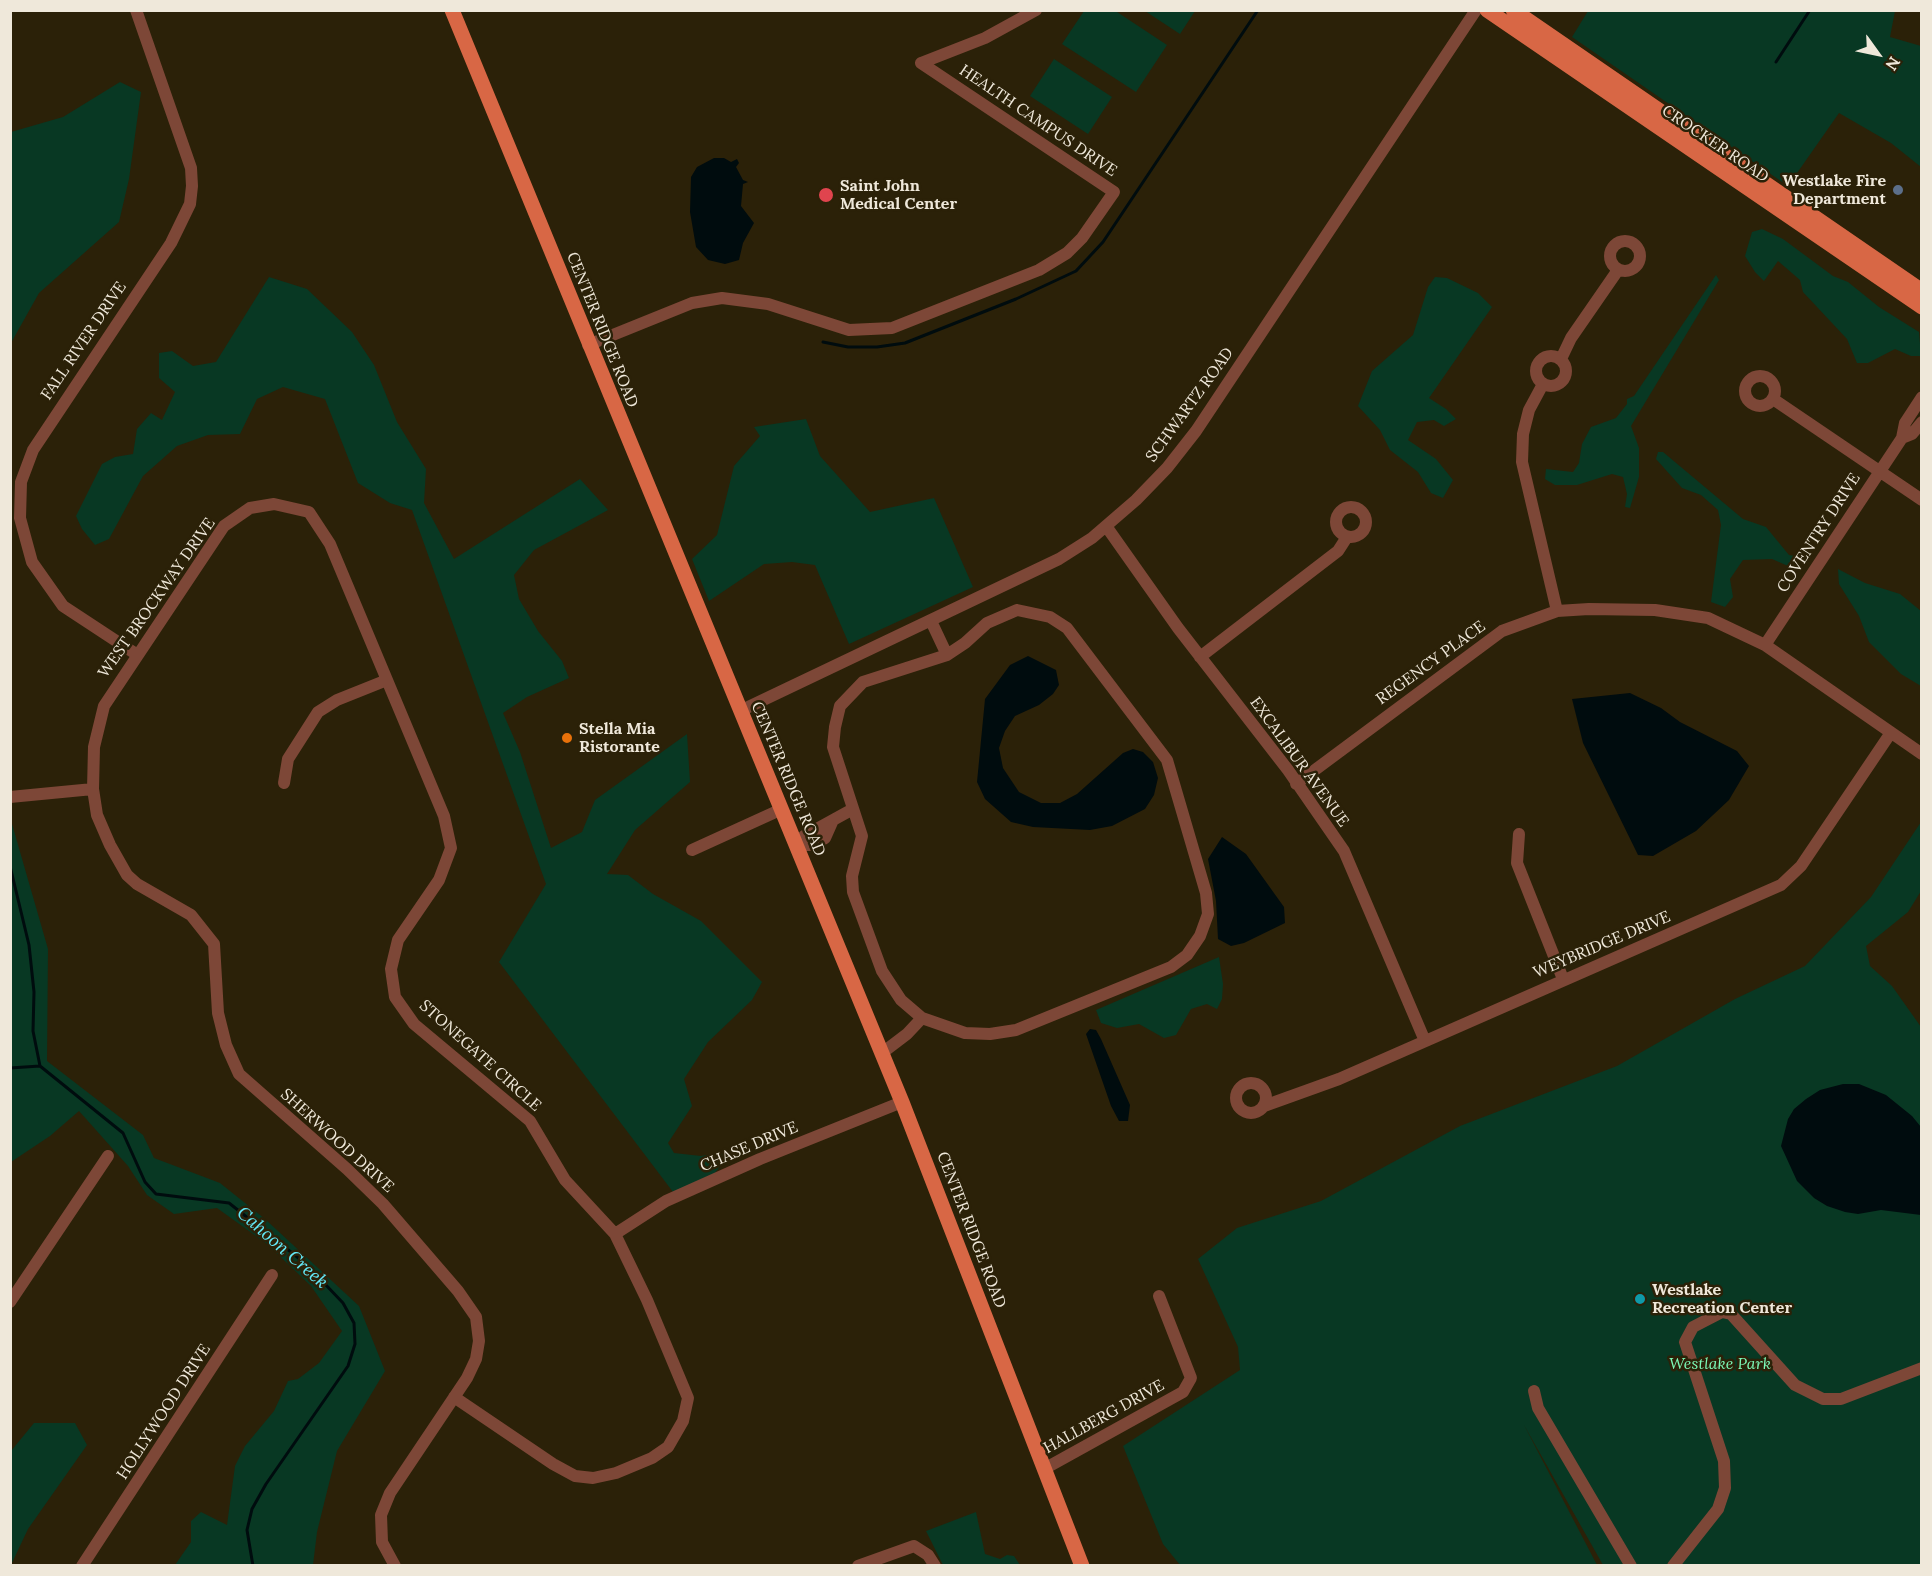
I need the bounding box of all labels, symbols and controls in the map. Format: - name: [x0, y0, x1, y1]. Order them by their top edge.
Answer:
- north arrow: [1848, 24, 1908, 84]
- text: N: [1881, 53, 1905, 74]
- street label: HEALTH CAMPUS DRIVE: [956, 61, 1120, 181]
- street label: CROCKER ROAD: [1658, 101, 1772, 187]
- place label: Westlake Fire Department: [1782, 171, 1886, 209]
- place label: Saint John Medical Center: [840, 176, 957, 214]
- marker: Westlake Fire Department: [1891, 183, 1905, 197]
- marker: Saint John Medical Center: [817, 186, 835, 204]
- street label: CENTER RIDGE ROAD: [562, 249, 642, 411]
- street label: FALL RIVER DRIVE: [37, 278, 131, 404]
- street label: SCHWARTZ ROAD: [1142, 344, 1238, 466]
- street label: COVENTRY DRIVE: [1773, 470, 1865, 596]
- street label: WEST BROCKWAY DRIVE: [94, 514, 220, 682]
- street label: REGENCY PLACE: [1373, 617, 1489, 709]
- street label: EXCALIBUR AVENUE: [1245, 693, 1353, 831]
- street label: CENTER RIDGE ROAD: [747, 699, 829, 859]
- place label: Stella Mia Ristorante: [579, 719, 660, 757]
- marker: Stella Mia Ristorante: [560, 731, 574, 745]
- street label: WEYBRIDGE DRIVE: [1531, 907, 1673, 983]
- street label: STONEGATE CIRCLE: [415, 996, 545, 1116]
- street label: SHERWOOD DRIVE: [276, 1085, 398, 1197]
- street label: CHASE DRIVE: [697, 1118, 801, 1176]
- street label: CENTER RIDGE ROAD: [932, 1149, 1010, 1311]
- water label: Cahoon Creek: [232, 1202, 332, 1294]
- place label: Westlake Recreation Center: [1652, 1280, 1792, 1318]
- marker: Westlake Recreation Center: [1633, 1292, 1647, 1306]
- street label: HOLLYWOOD DRIVE: [113, 1341, 215, 1483]
- park label: Westlake Park: [1669, 1354, 1771, 1374]
- street label: HALLBERG DRIVE: [1040, 1376, 1168, 1458]

